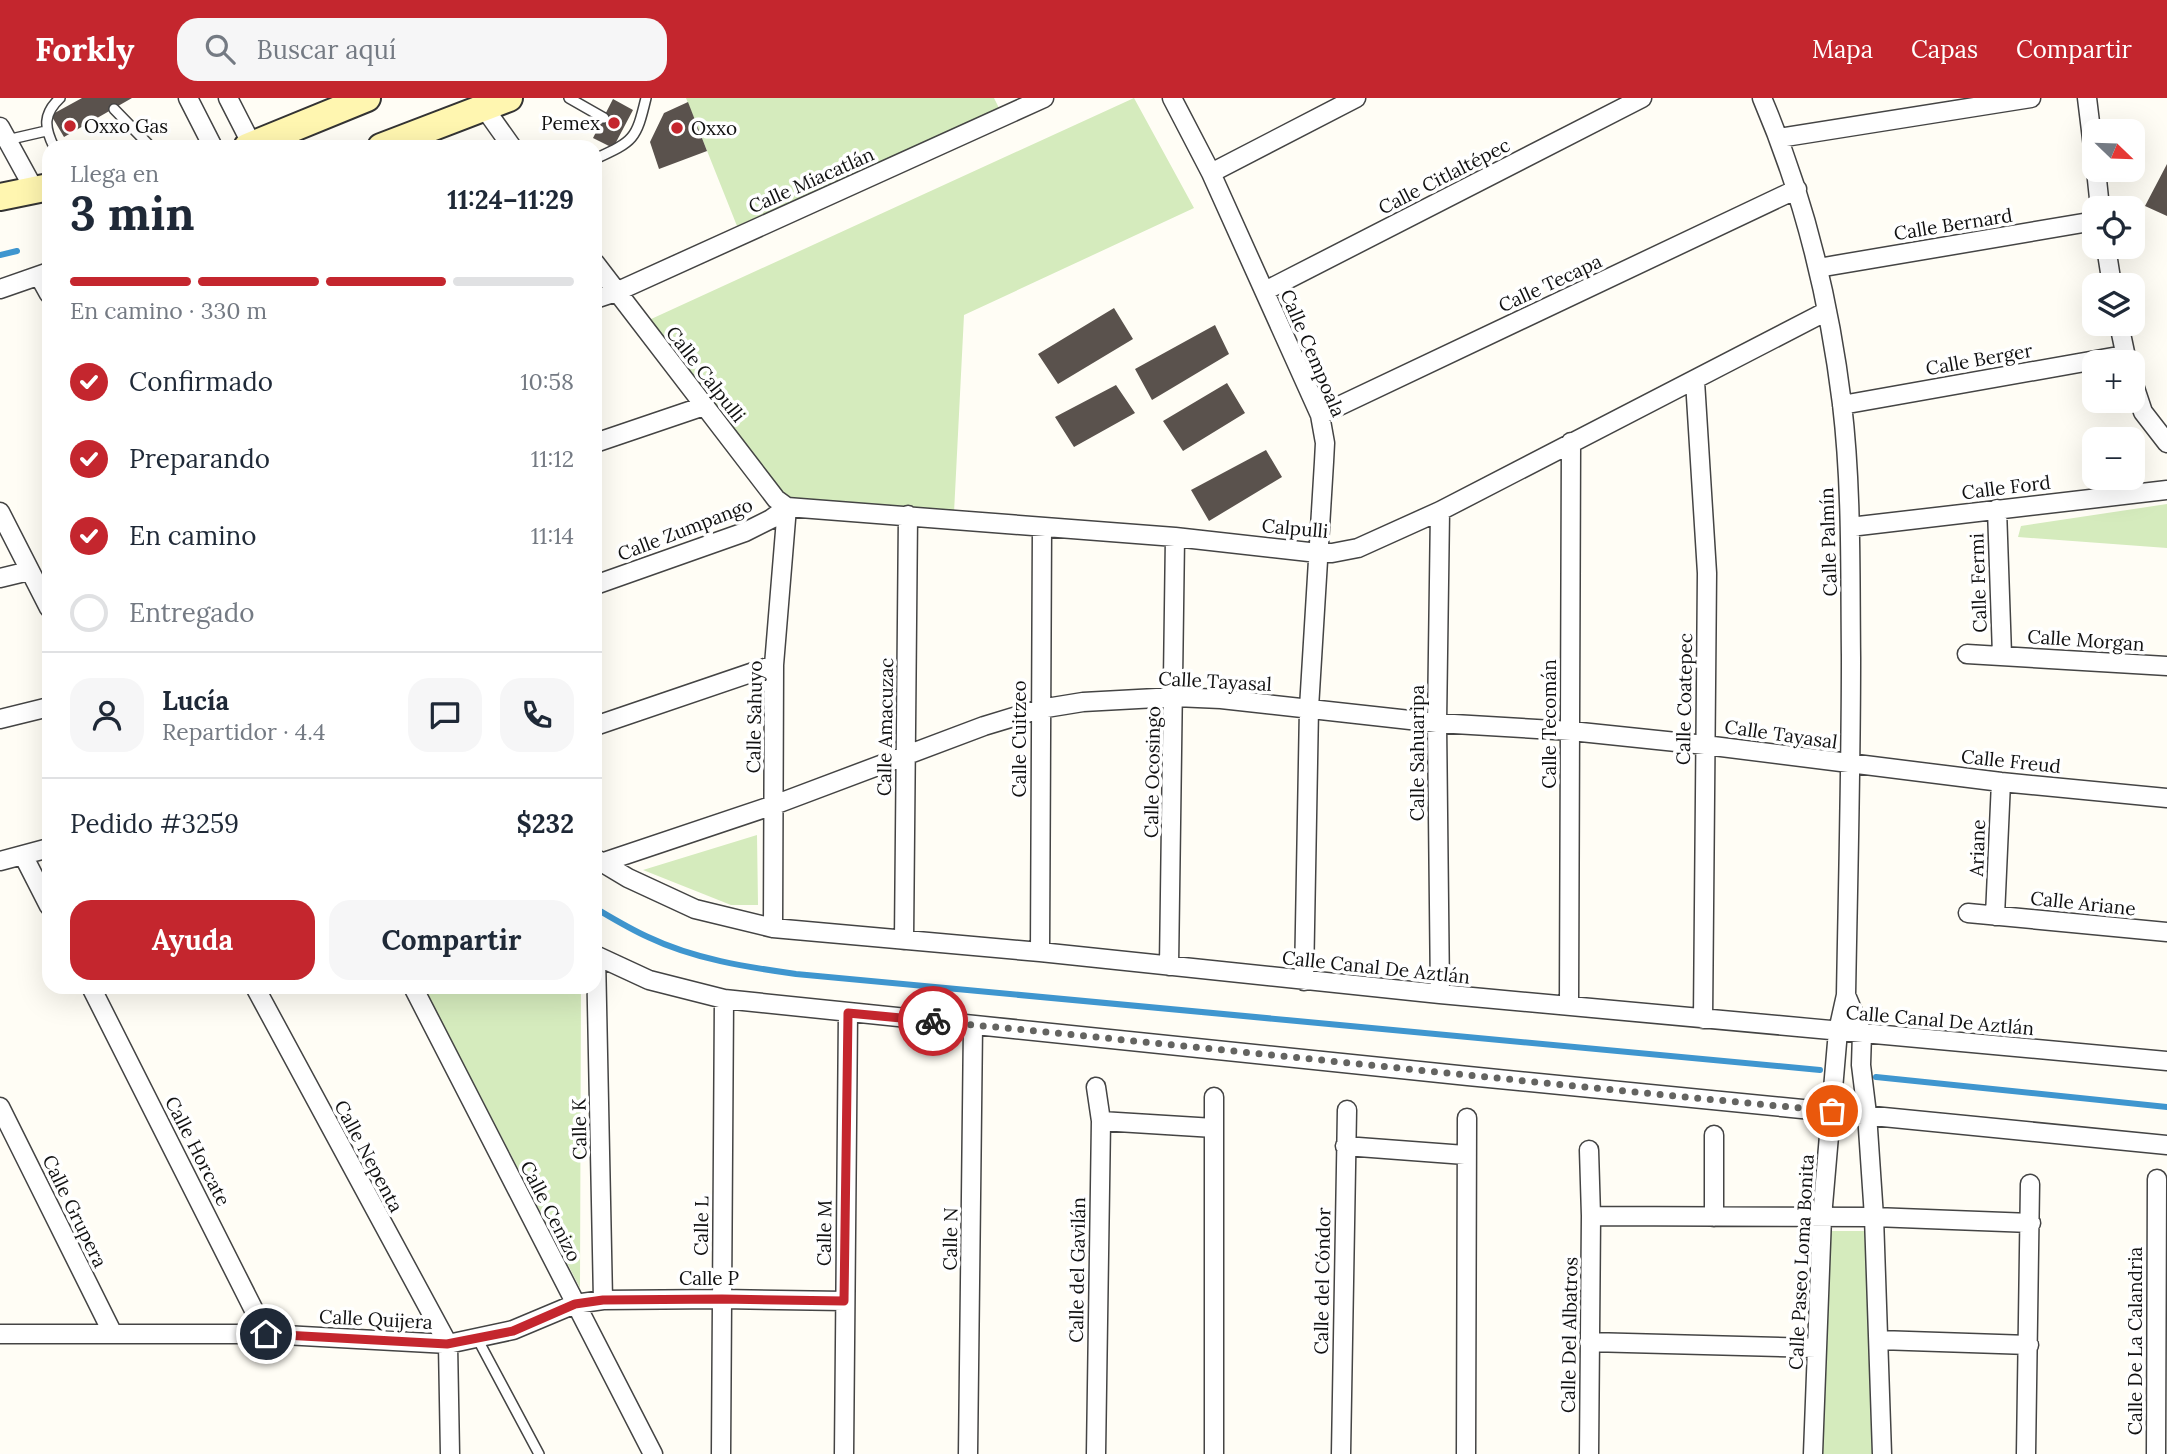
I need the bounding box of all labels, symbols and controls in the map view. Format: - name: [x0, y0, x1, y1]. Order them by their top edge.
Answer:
- search box: [177, 18, 667, 81]
- text: Forkly: [35, 28, 135, 70]
- icon: search: [201, 30, 239, 68]
- text: Buscar aquí: [257, 33, 396, 66]
- text: Mapa: [1812, 34, 1873, 65]
- text: Capas: [1911, 34, 1978, 65]
- text: Compartir: [2016, 34, 2132, 65]
- place label: Pemex: [541, 111, 600, 135]
- place label: Oxxo Gas: [84, 114, 168, 138]
- marker: Pemex: [606, 115, 622, 131]
- place label: Oxxo: [691, 116, 737, 140]
- marker: Oxxo Gas: [62, 118, 78, 134]
- north arrow: [2082, 119, 2146, 182]
- map controls: [2082, 119, 2145, 490]
- marker: Oxxo: [669, 120, 685, 136]
- street label: Calle Citlaltépec: [1374, 133, 1514, 219]
- street label: Calle Miacatlán: [744, 142, 878, 218]
- text: Llega en: [70, 159, 159, 188]
- text: 11:24–11:29: [447, 183, 574, 216]
- text: 3 min: [70, 184, 195, 243]
- button: locate: [2082, 196, 2145, 259]
- street label: Calle Bernard: [1892, 203, 2014, 245]
- street label: Calle Tecapa: [1495, 249, 1606, 317]
- button: layers: [2082, 273, 2145, 336]
- street label: Calle Cempoala: [1275, 285, 1351, 421]
- text: En camino · 330 m: [70, 296, 267, 325]
- street label: Calle Calpulli: [661, 321, 751, 427]
- street label: Calle Berger: [1924, 338, 2035, 380]
- button: +: [2082, 350, 2145, 413]
- icon: check: [70, 363, 108, 401]
- text: Confirmado: [129, 365, 273, 398]
- text: 10:58: [520, 367, 574, 396]
- button: −: [2082, 427, 2145, 490]
- icon: check: [70, 440, 108, 478]
- text: Preparando: [129, 442, 270, 475]
- text: 11:12: [531, 444, 574, 473]
- street label: Calle Ford: [1960, 470, 2052, 504]
- street label: Calle Palmín: [1814, 487, 1842, 597]
- street label: Calle Zumpango: [614, 492, 756, 566]
- street label: Calpulli: [1261, 513, 1329, 543]
- icon: check: [70, 517, 108, 555]
- text: En camino: [129, 519, 257, 552]
- text: 11:14: [531, 521, 574, 550]
- street label: Calle Fermi: [1964, 533, 1992, 633]
- text: Entregado: [129, 596, 255, 629]
- street label: Calle Morgan: [2027, 624, 2145, 656]
- street label: Calle Coatepec: [1671, 633, 1697, 765]
- street label: Calle Amacuzac: [872, 658, 898, 796]
- street label: Calle Tecomán: [1537, 659, 1561, 789]
- street label: Calle Sahuyo: [741, 660, 767, 774]
- street label: Calle Tayasal: [1158, 666, 1272, 696]
- button: person: [70, 678, 144, 752]
- button: chat: [408, 678, 482, 752]
- button: phone: [500, 678, 574, 752]
- street label: Calle Cuitzeo: [1007, 680, 1031, 798]
- text: Lucía: [162, 684, 229, 717]
- street label: Calle Sahuaripa: [1405, 685, 1429, 821]
- street label: Calle Ocosingo: [1139, 706, 1165, 838]
- street label: Calle Tayasal: [1723, 714, 1839, 754]
- text: Repartidor · 4.4: [162, 717, 325, 746]
- street label: Calle Freud: [1960, 744, 2062, 778]
- text: Pedido #3259: [70, 807, 239, 840]
- text: $232: [516, 807, 574, 840]
- street label: Ariane: [1964, 819, 1990, 878]
- street label: Calle Ariane: [2029, 886, 2137, 920]
- button: Ayuda: [70, 900, 315, 980]
- button: Compartir: [329, 900, 574, 980]
- street label: Calle Canal De Aztlán: [1281, 945, 1471, 989]
- courier: [898, 986, 968, 1056]
- street label: Calle Canal De Aztlán: [1845, 1000, 2035, 1040]
- icon: bike: [914, 1002, 952, 1040]
- pin: [1802, 1081, 1862, 1141]
- street label: Calle Horcate: [160, 1092, 236, 1210]
- icon: bag: [1813, 1092, 1851, 1130]
- street label: Calle Nepenta: [329, 1096, 409, 1216]
- street label: Calle K: [566, 1098, 592, 1160]
- street label: Calle Grupera: [37, 1151, 113, 1271]
- street label: Calle Paseo Loma Bonita: [1783, 1153, 1819, 1371]
- street label: Calle Cenizo: [515, 1157, 587, 1265]
- street label: Calle L: [688, 1196, 714, 1256]
- street label: Calle del Gavilán: [1064, 1197, 1090, 1343]
- street label: Calle M: [811, 1200, 837, 1266]
- street label: Calle del Cóndor: [1309, 1206, 1335, 1355]
- street label: Calle N: [937, 1207, 963, 1271]
- street label: Calle De La Calandria: [2123, 1246, 2147, 1435]
- street label: Calle Del Albatros: [1556, 1256, 1582, 1413]
- street label: Calle P: [679, 1266, 740, 1290]
- pin: [236, 1304, 296, 1364]
- street label: Calle Quijera: [319, 1304, 434, 1334]
- icon: home: [247, 1315, 285, 1353]

